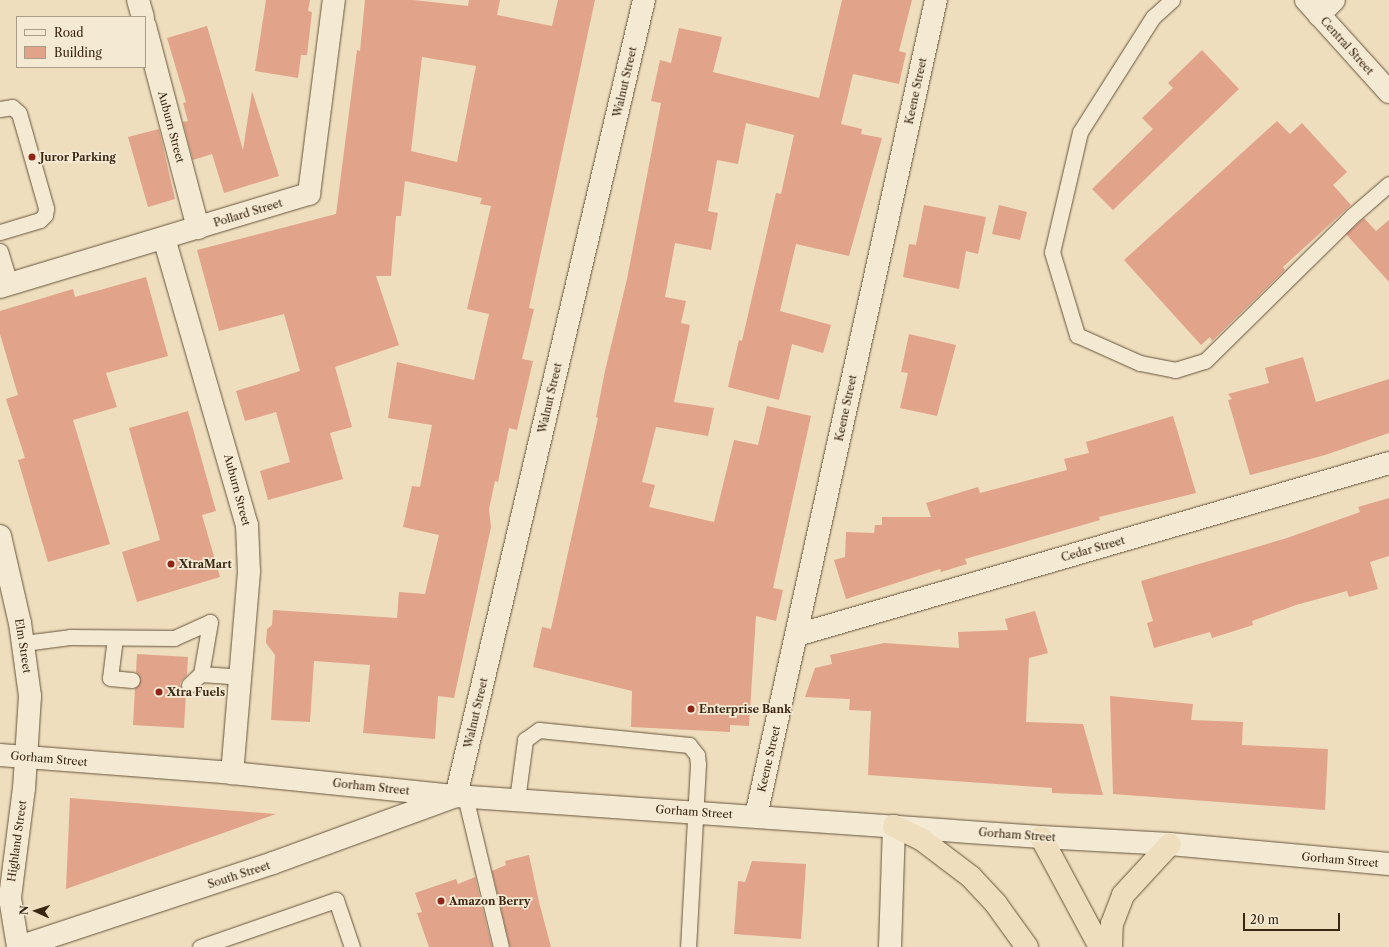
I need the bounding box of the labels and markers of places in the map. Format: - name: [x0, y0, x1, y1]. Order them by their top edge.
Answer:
- place label: Juror Parking: [40, 150, 116, 164]
- marker: Juror Parking: [27, 152, 37, 162]
- place label: XtraMart: [179, 557, 232, 571]
- marker: XtraMart: [166, 559, 176, 569]
- place label: Xtra Fuels: [167, 685, 225, 699]
- marker: Xtra Fuels: [154, 687, 164, 697]
- place label: Enterprise Bank: [699, 702, 791, 716]
- marker: Enterprise Bank: [686, 704, 696, 714]
- place label: Amazon Berry: [449, 894, 531, 908]
- marker: Amazon Berry: [436, 896, 446, 906]

